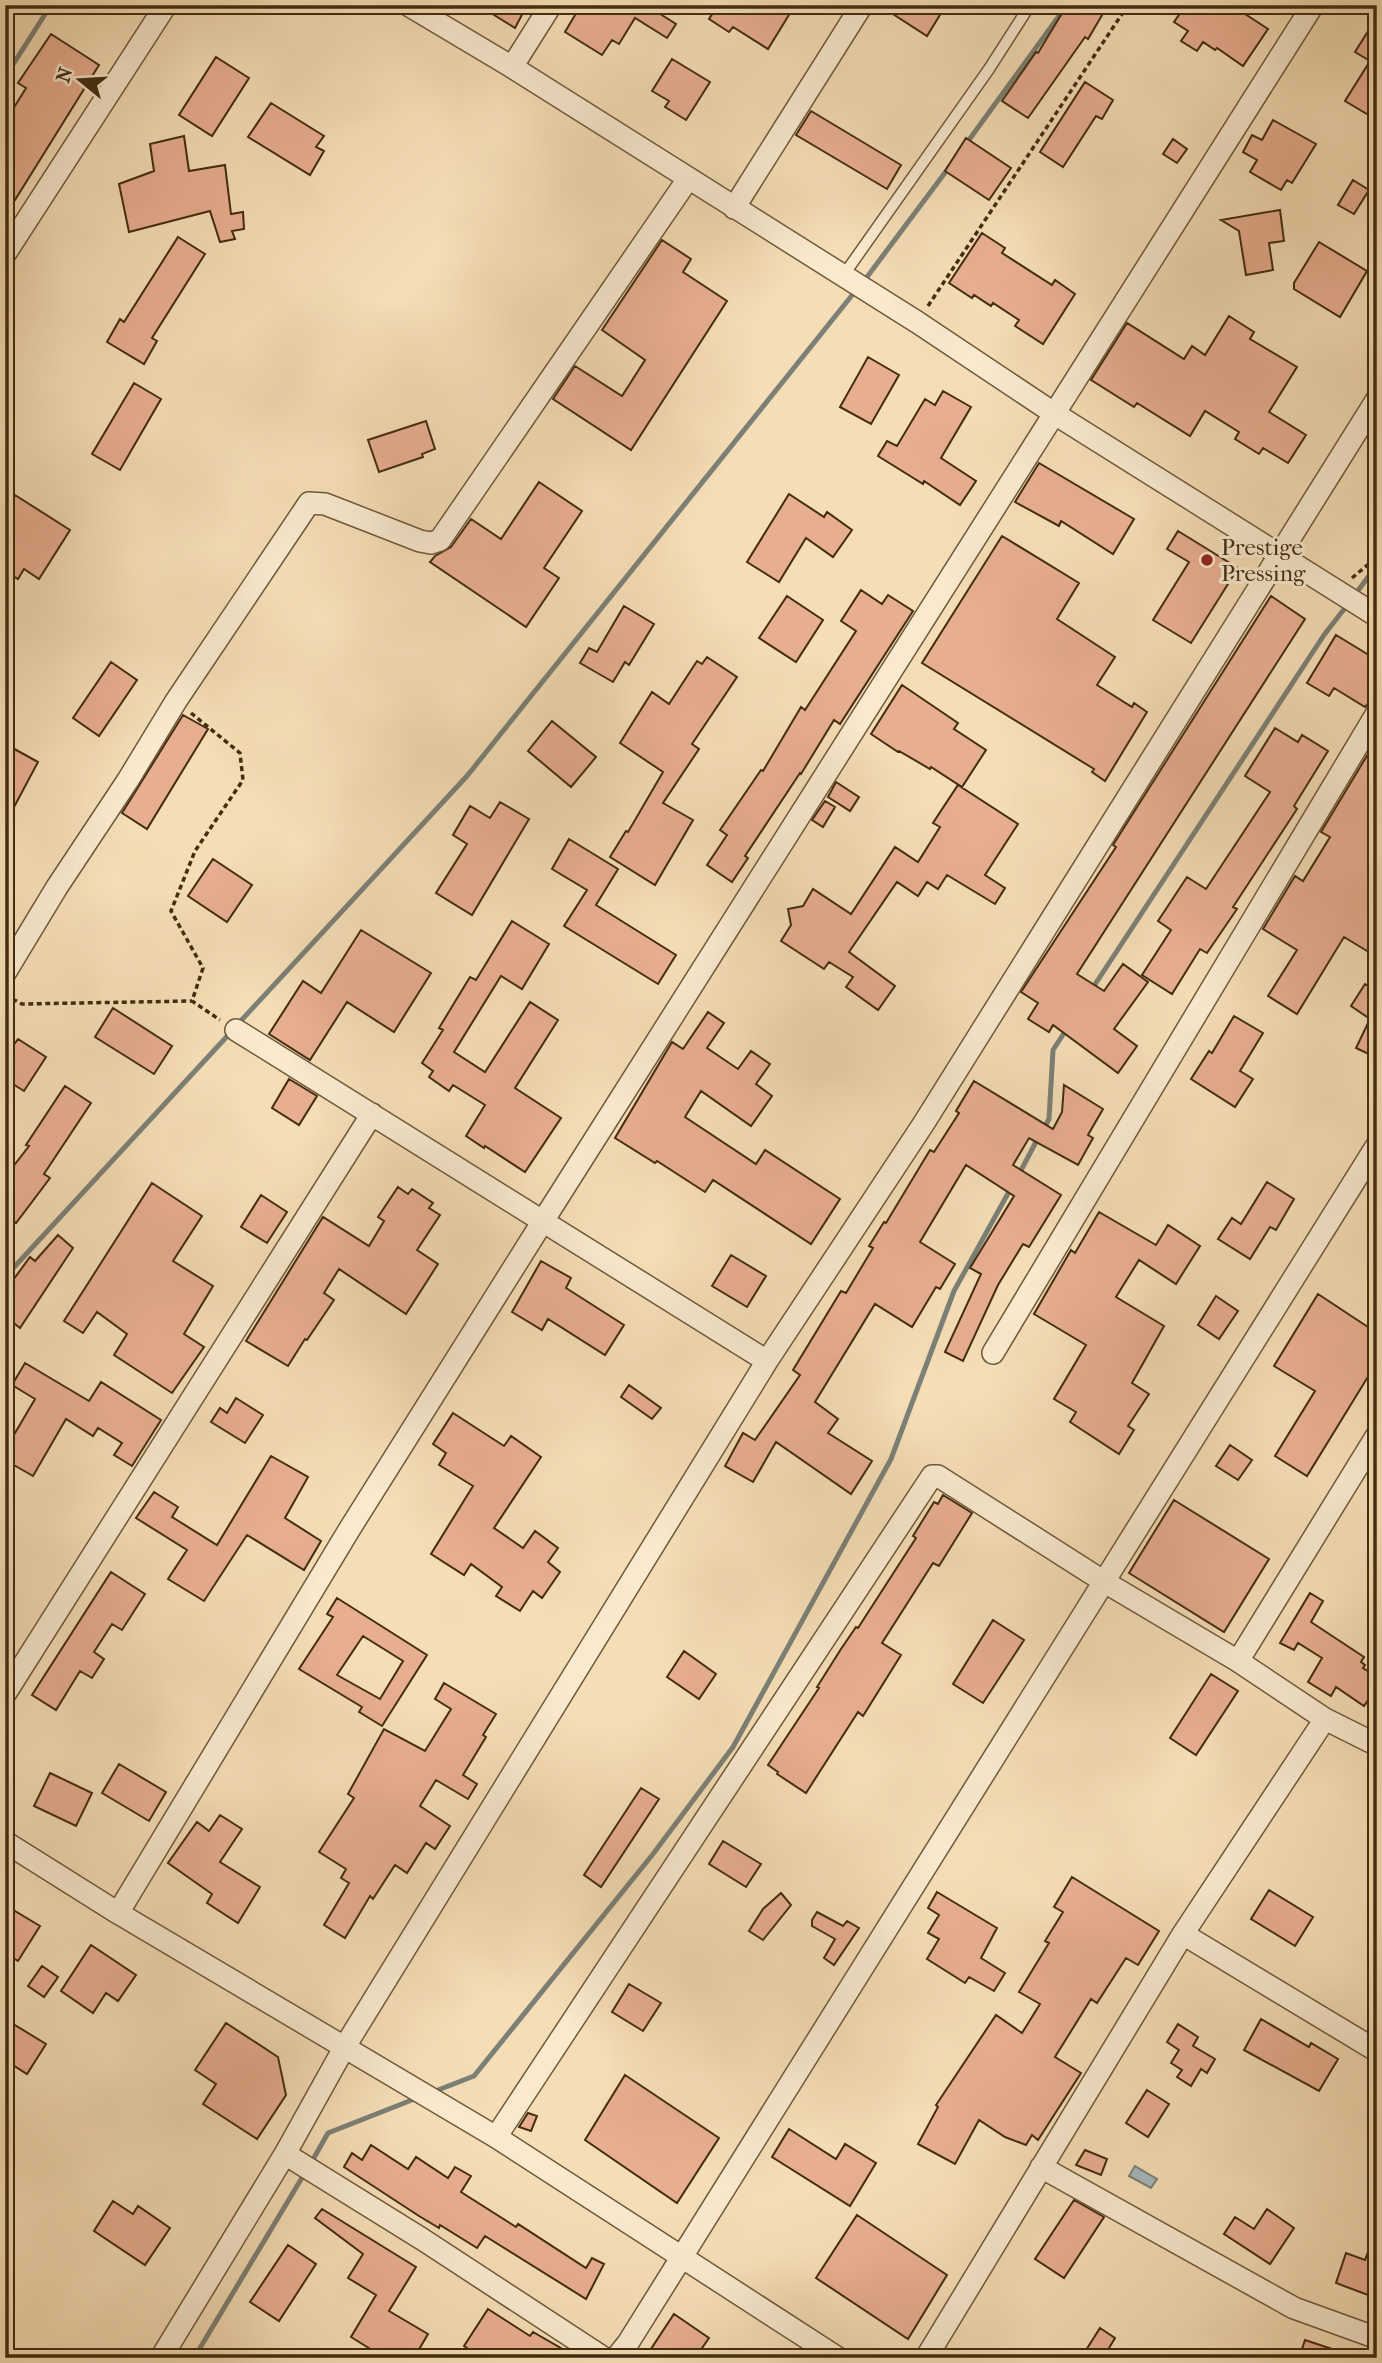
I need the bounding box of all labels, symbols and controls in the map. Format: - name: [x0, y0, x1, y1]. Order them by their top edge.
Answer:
- north arrow: [46, 46, 116, 116]
- text: N: [52, 64, 78, 85]
- place label: Prestige Pressing: [1221, 534, 1306, 587]
- marker: Prestige Pressing: [1199, 552, 1215, 568]

